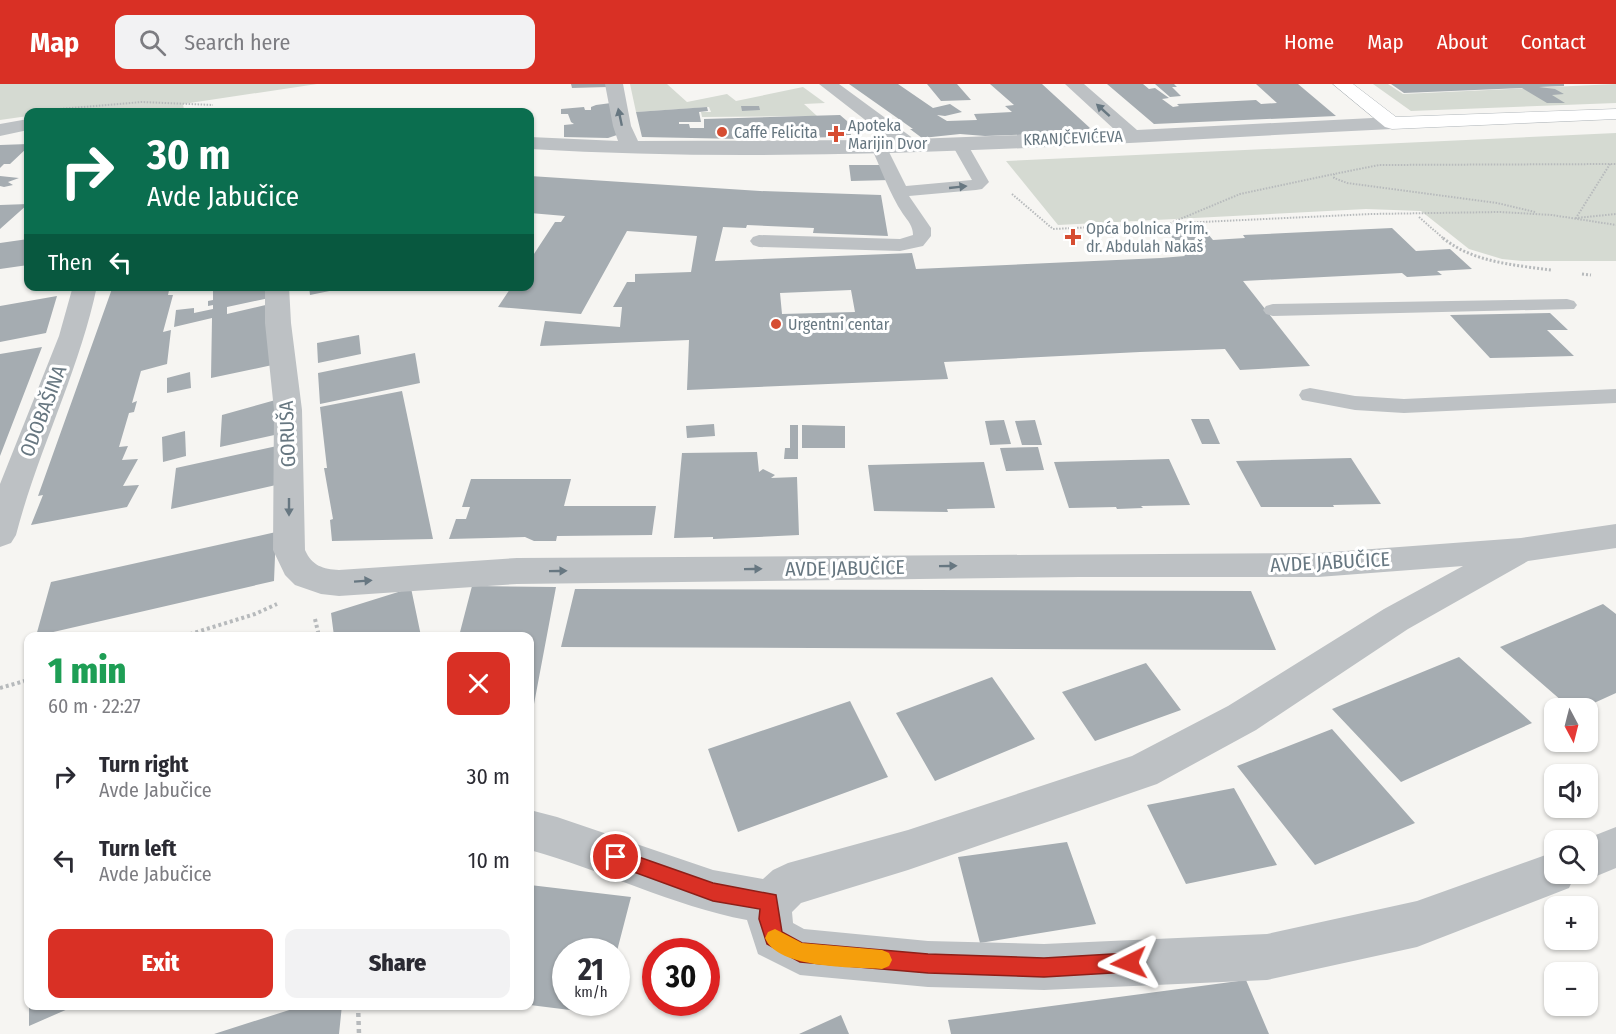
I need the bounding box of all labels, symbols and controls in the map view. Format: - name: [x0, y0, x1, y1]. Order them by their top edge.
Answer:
- search box: [115, 15, 535, 69]
- text: Map: [30, 26, 79, 59]
- icon: search: [136, 26, 169, 59]
- text: Search here: [184, 29, 290, 56]
- text: Home: [1284, 29, 1334, 55]
- text: Map: [1367, 29, 1404, 55]
- text: About: [1437, 29, 1488, 55]
- text: Contact: [1521, 29, 1586, 55]
- one-way arrow: [1096, 104, 1111, 117]
- one-way arrow: [615, 107, 624, 126]
- place label: Apoteka Marijin Dvor: [848, 116, 928, 153]
- place label: Caffe Felicita: [734, 123, 818, 142]
- marker: Caffe Felicita: [715, 125, 729, 139]
- street label: KRANJČEVIĆEVA: [1023, 126, 1124, 149]
- marker: Apoteka Marijin Dvor: [829, 127, 843, 141]
- text: 30 m: [147, 130, 231, 180]
- icon: right: [48, 132, 126, 210]
- text: Avde Jabučice: [147, 181, 299, 213]
- one-way arrow: [948, 182, 967, 191]
- place label: Opća bolnica Prim. dr. Abdulah Nakaš: [1086, 219, 1208, 256]
- marker: Opća bolnica Prim. dr. Abdulah Nakaš: [1064, 228, 1082, 246]
- icon: left: [104, 246, 137, 279]
- text: Then: [48, 249, 92, 276]
- place label: Urgentni centar: [788, 315, 890, 334]
- marker: Urgentni centar: [769, 317, 783, 331]
- street label: ODOBAŠINA: [15, 361, 72, 460]
- street label: GORUŠA: [274, 400, 300, 468]
- one-way arrow: [284, 497, 294, 516]
- street label: AVDE JABUČICE: [1270, 547, 1390, 577]
- street label: AVDE JABUČICE: [785, 555, 905, 581]
- one-way arrow: [938, 562, 957, 571]
- one-way arrow: [743, 564, 762, 574]
- one-way arrow: [548, 566, 567, 576]
- one-way arrow: [353, 577, 372, 586]
- text: 1 min: [48, 649, 126, 693]
- button: close: [447, 652, 510, 715]
- text: 60 m · 22:27: [48, 694, 141, 718]
- north arrow: [1544, 698, 1598, 752]
- map controls: [1544, 698, 1598, 1016]
- text: Turn right: [99, 751, 188, 778]
- icon: right: [48, 760, 81, 793]
- text: 30 m: [467, 763, 510, 790]
- button: sound: [1544, 764, 1598, 818]
- text: Avde Jabučice: [99, 778, 212, 802]
- button: search: [1544, 830, 1598, 884]
- pin: [590, 831, 641, 882]
- text: Turn left: [99, 835, 177, 862]
- icon: arrive: [599, 840, 632, 873]
- icon: left: [48, 844, 81, 877]
- text: 10 m: [468, 847, 510, 874]
- text: Avde Jabučice: [99, 862, 212, 886]
- button: +: [1544, 896, 1598, 950]
- button: Exit: [48, 929, 273, 998]
- button: Share: [285, 929, 510, 998]
- position arrow: [1097, 931, 1161, 995]
- speed limit sign: 30: [642, 938, 720, 1016]
- text: 21: [578, 952, 604, 988]
- button: −: [1544, 962, 1598, 1016]
- text: km/h: [574, 983, 608, 1001]

